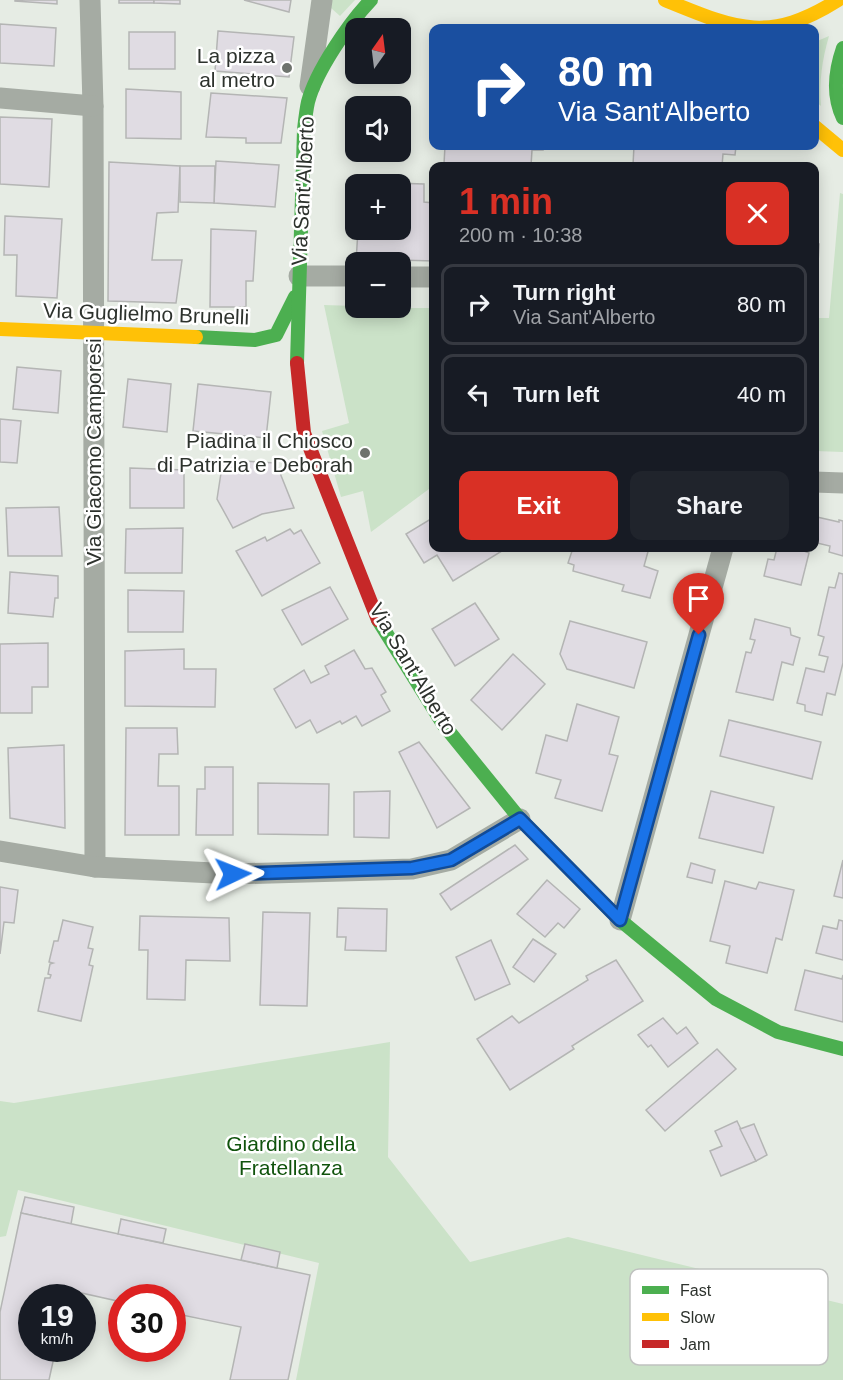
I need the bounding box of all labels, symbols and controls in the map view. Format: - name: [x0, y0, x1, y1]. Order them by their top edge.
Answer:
- north arrow: [345, 18, 411, 84]
- map controls: [345, 18, 411, 318]
- place label: La pizza al metro: [197, 44, 275, 91]
- icon: right: [459, 48, 537, 126]
- text: 80 m: [558, 48, 654, 95]
- marker: La pizza al metro: [280, 61, 294, 75]
- button: sound: [345, 96, 411, 162]
- text: Via Sant'Alberto: [558, 97, 750, 127]
- street label: Via Sant'Alberto: [287, 116, 318, 266]
- button: +: [345, 174, 411, 240]
- text: 1 min: [459, 181, 553, 222]
- button: close: [726, 182, 789, 245]
- text: 200 m · 10:38: [459, 224, 582, 246]
- button: −: [345, 252, 411, 318]
- text: Turn right: [513, 280, 615, 305]
- icon: right: [462, 288, 495, 321]
- text: 80 m: [737, 292, 786, 317]
- street label: Via Guglielmo Brunelli: [43, 298, 249, 329]
- text: Via Sant'Alberto: [513, 306, 655, 328]
- street label: Via Giacomo Camporesi: [82, 338, 105, 566]
- icon: left: [462, 378, 495, 411]
- text: Turn left: [513, 382, 599, 407]
- text: 40 m: [737, 382, 786, 407]
- place label: Piadina il Chiosco di Patrizia e Deborah: [157, 429, 353, 476]
- marker: Piadina il Chiosco di Patrizia e Deborah: [358, 446, 372, 460]
- button: Exit: [459, 471, 618, 540]
- button: Share: [630, 471, 789, 540]
- pin: [673, 573, 724, 635]
- icon: arrive: [682, 582, 715, 615]
- street label: Via Sant'Alberto: [365, 599, 462, 739]
- position arrow: [201, 842, 265, 906]
- park label: Giardino della Fratellanza: [226, 1132, 356, 1179]
- legend: [630, 1269, 828, 1365]
- text: Fast: [680, 1282, 712, 1299]
- speed limit sign: 30: [108, 1284, 186, 1362]
- text: 19: [40, 1299, 74, 1332]
- text: Slow: [680, 1309, 715, 1326]
- text: km/h: [41, 1330, 73, 1347]
- text: Jam: [680, 1336, 710, 1353]

